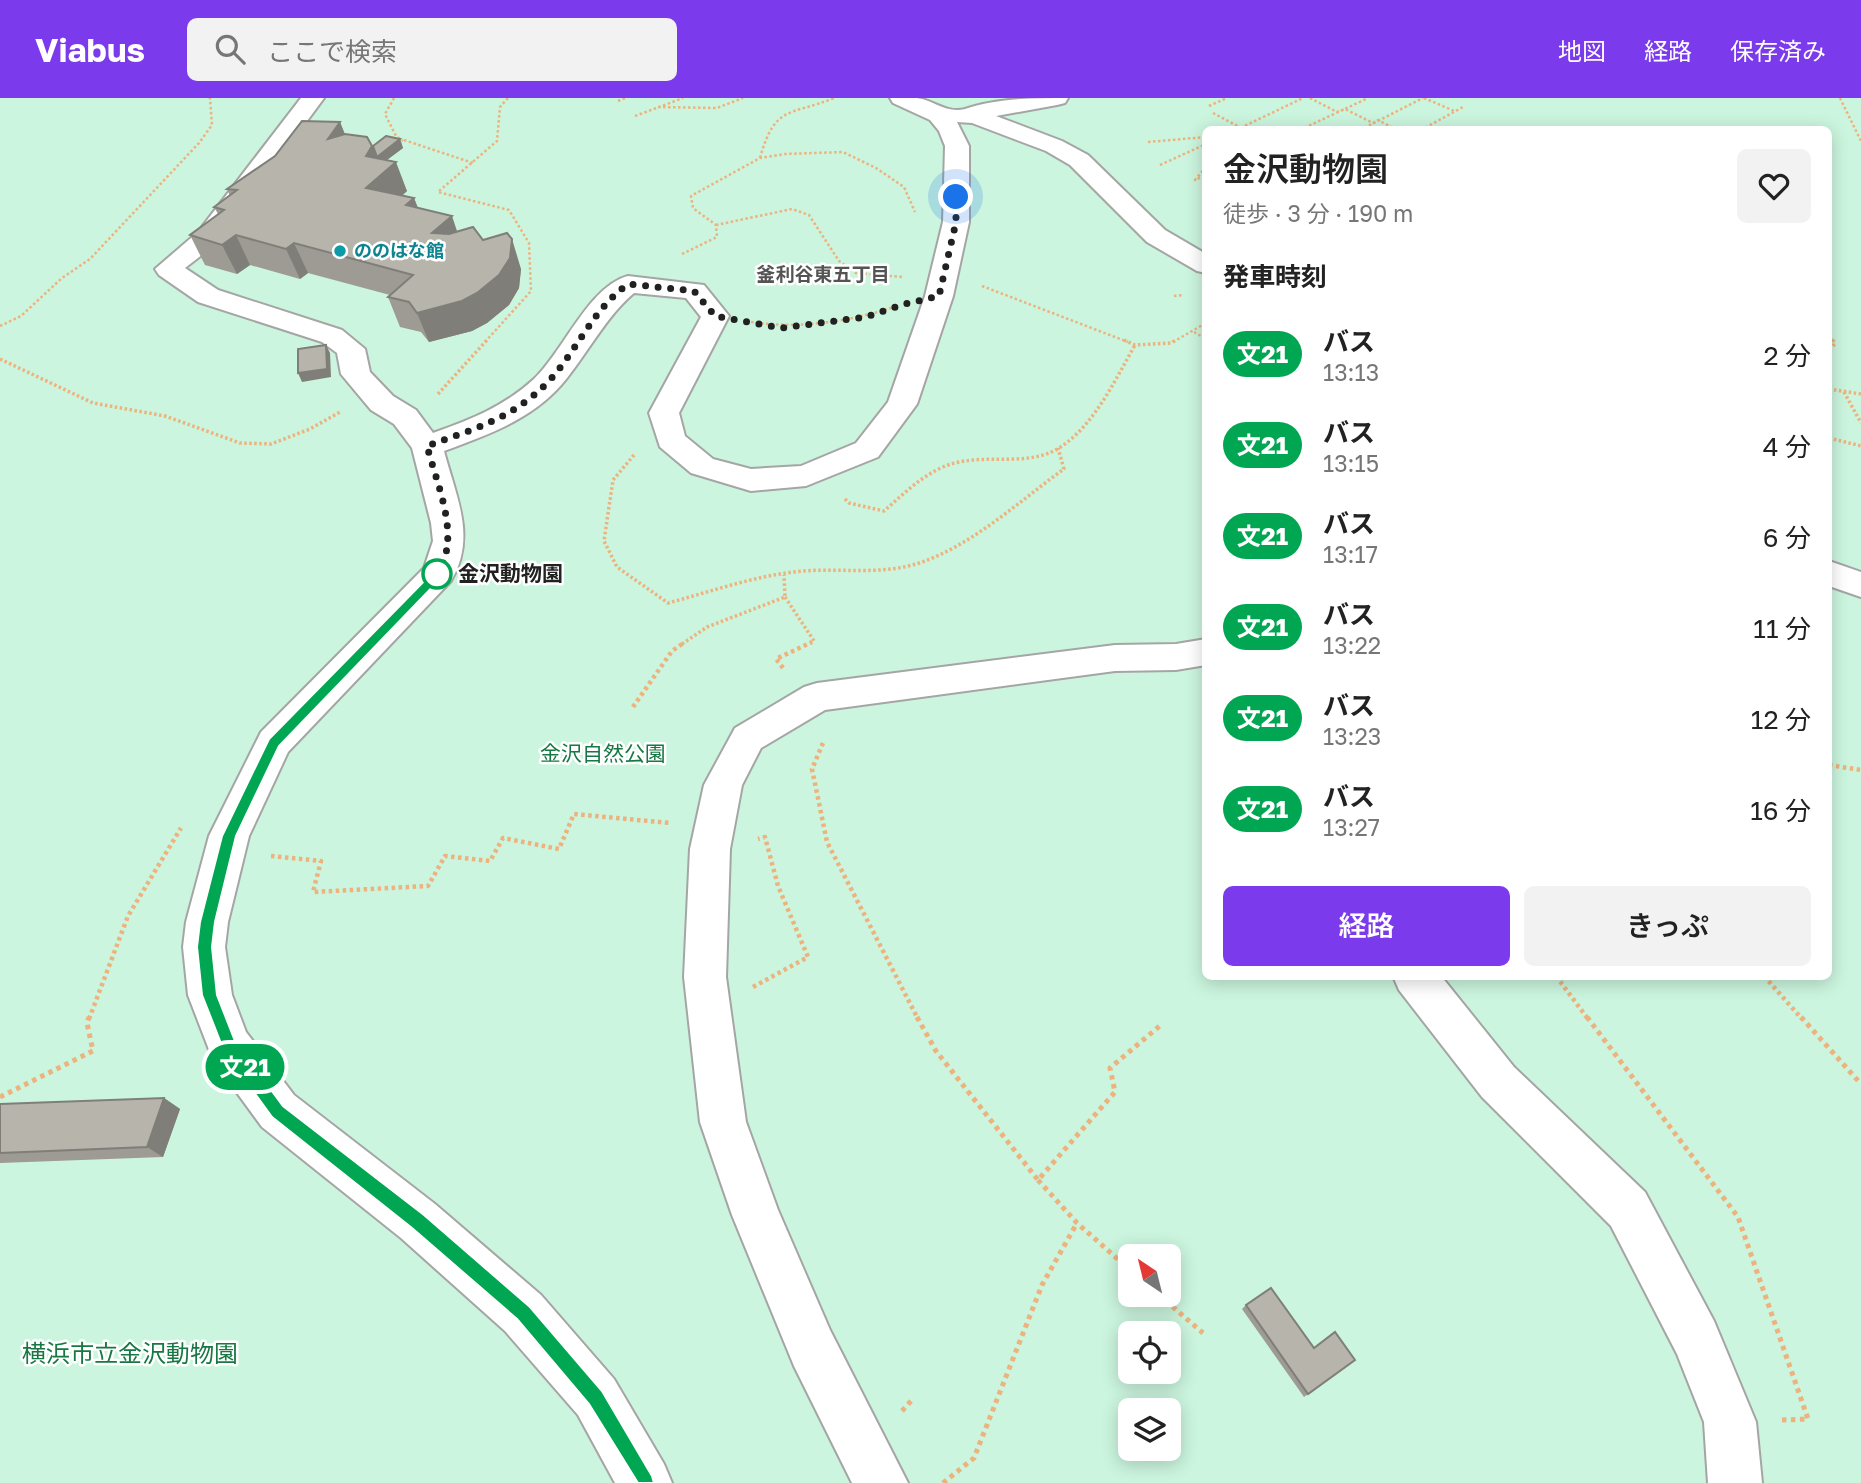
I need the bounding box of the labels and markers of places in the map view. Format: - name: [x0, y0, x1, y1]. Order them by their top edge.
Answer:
- place label: ののはな館: [354, 239, 444, 261]
- marker: ののはな館: [332, 243, 348, 259]
- marker: 金沢動物園: [422, 559, 452, 589]
- place label: 金沢動物園: [458, 560, 563, 586]

